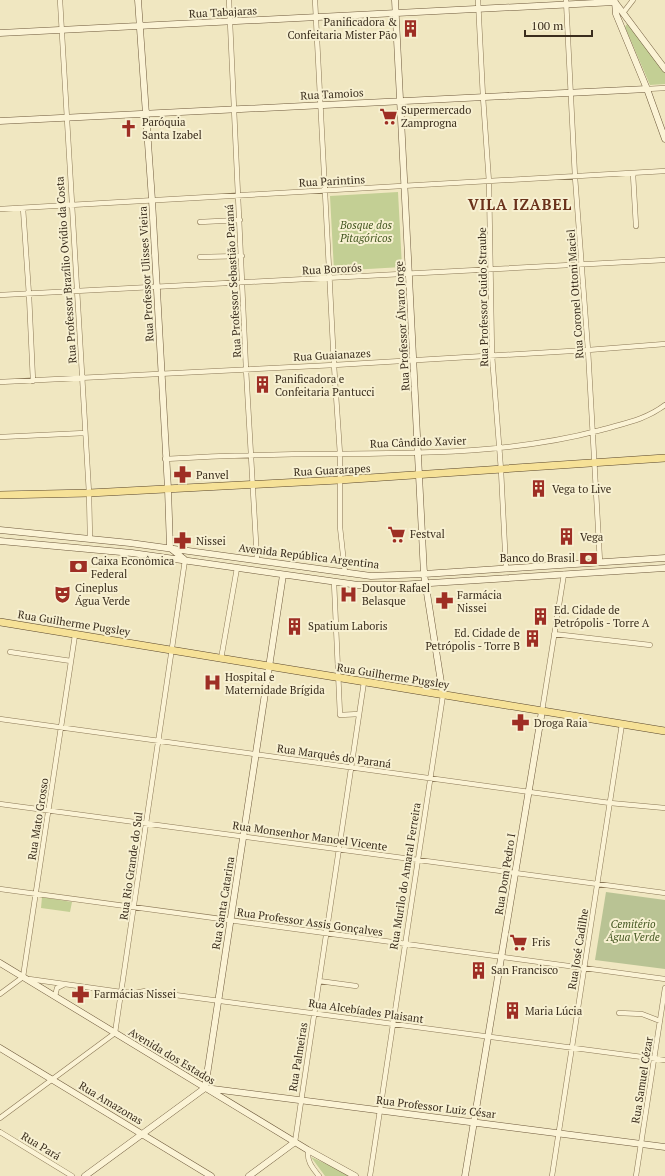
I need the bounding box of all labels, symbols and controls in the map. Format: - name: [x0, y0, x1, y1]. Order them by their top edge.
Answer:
- street label: Rua Tabajaras: [188, 3, 258, 21]
- scale bar: [525, 12, 592, 38]
- place label: Panificadora & Confeitaria Mister Pão: [287, 15, 397, 42]
- building icon: Panificadora & Confeitaria Mister Pão: [400, 18, 420, 38]
- text: 100 m: [531, 18, 564, 33]
- street label: Rua Tamoios: [300, 85, 364, 103]
- place label: Supermercado Zamprogna: [401, 103, 471, 130]
- supermarket icon: Supermercado Zamprogna: [378, 106, 398, 126]
- place label: Paróquia Santa Izabel: [142, 115, 202, 142]
- church icon: Paróquia Santa Izabel: [119, 118, 139, 138]
- street label: Rua Parintins: [298, 172, 366, 190]
- street label: Rua Professor Brazílio Ovídio da Costa: [52, 176, 80, 364]
- district label: VILA IZABEL: [468, 194, 572, 214]
- street label: Rua Professor Sebastião Paraná: [222, 204, 244, 358]
- street label: Rua Professor Ulisses Vieira: [135, 205, 157, 342]
- park label: Bosque dos Pitagóricos: [339, 218, 393, 245]
- street label: Rua Professor Guido Straube: [475, 227, 491, 367]
- street label: Rua Coronel Ottoni Maciel: [563, 229, 587, 359]
- street label: Rua Bororós: [302, 260, 362, 278]
- street label: Rua Professor Álvaro Jorge: [392, 260, 412, 391]
- street label: Rua Guaianazes: [293, 346, 371, 364]
- place label: Panificadora e Confeitaria Pantucci: [275, 372, 375, 399]
- building icon: Panificadora e Confeitaria Pantucci: [252, 375, 272, 395]
- street label: Rua Cândido Xavier: [369, 433, 467, 451]
- street label: Rua Guararapes: [293, 461, 371, 479]
- pharmacy icon: Panvel: [173, 465, 193, 485]
- place label: Panvel: [196, 468, 229, 482]
- building icon: Vega to Live: [529, 479, 549, 499]
- place label: Vega to Live: [552, 482, 612, 496]
- supermarket icon: Festval: [387, 524, 407, 544]
- place label: Festval: [410, 527, 445, 541]
- building icon: Vega: [557, 527, 577, 547]
- place label: Vega: [580, 530, 604, 544]
- pharmacy icon: Nissei: [173, 531, 193, 551]
- place label: Nissei: [196, 534, 226, 548]
- street label: Avenida República Argentina: [238, 540, 381, 572]
- bank icon: Banco do Brasil: [578, 548, 598, 568]
- place label: Banco do Brasil: [500, 551, 575, 565]
- place label: Caixa Econômica Federal: [91, 554, 175, 581]
- bank icon: Caixa Econômica Federal: [68, 557, 88, 577]
- place label: Cineplus Água Verde: [75, 581, 131, 608]
- place label: Doutor Rafael Belasque: [362, 581, 430, 608]
- theatre icon: Cineplus Água Verde: [52, 584, 72, 604]
- hospital icon: Doutor Rafael Belasque: [339, 584, 359, 604]
- place label: Farmácia Nissei: [457, 588, 502, 615]
- pharmacy icon: Farmácia Nissei: [434, 591, 454, 611]
- place label: Ed. Cidade de Petrópolis - Torre A: [554, 603, 650, 630]
- building icon: Ed. Cidade de Petrópolis - Torre A: [531, 606, 551, 626]
- street label: Rua Guilherme Pugsley: [17, 607, 132, 639]
- building icon: Spatium Laboris: [285, 616, 305, 636]
- place label: Spatium Laboris: [308, 619, 388, 633]
- place label: Ed. Cidade de Petrópolis - Torre B: [425, 626, 520, 653]
- building icon: Ed. Cidade de Petrópolis - Torre B: [523, 629, 543, 649]
- street label: Rua Guilherme Pugsley: [336, 660, 451, 692]
- place label: Hospital e Maternidade Brígida: [225, 670, 325, 697]
- hospital icon: Hospital e Maternidade Brígida: [202, 673, 222, 693]
- pharmacy icon: Droga Raia: [511, 713, 531, 733]
- place label: Droga Raia: [534, 716, 588, 730]
- street label: Rua Marquês do Paraná: [276, 741, 392, 771]
- street label: Rua Mato Grosso: [25, 777, 51, 861]
- street label: Rua Murilo do Amaral Ferreira: [386, 801, 424, 950]
- street label: Rua Rio Grande do Sul: [116, 811, 146, 921]
- street label: Rua Monsenhor Manoel Vicente: [232, 818, 389, 854]
- street label: Rua Dom Pedro I: [492, 832, 518, 916]
- street label: Rua Santa Catarina: [209, 855, 237, 950]
- street label: Rua Professor Assis Gonçalves: [236, 905, 384, 939]
- street label: Rua José Cadilhe: [565, 907, 591, 990]
- park label: Cemitério Água Verde: [605, 917, 660, 944]
- supermarket icon: Fris: [509, 932, 529, 952]
- place label: Fris: [532, 935, 551, 949]
- building icon: San Francisco: [468, 960, 488, 980]
- place label: San Francisco: [491, 963, 558, 977]
- pharmacy icon: Farmácias Nissei: [71, 984, 91, 1004]
- place label: Farmácias Nissei: [94, 987, 176, 1001]
- street label: Rua Alcebíades Plaisant: [307, 996, 425, 1026]
- building icon: Maria Lúcia: [502, 1001, 522, 1021]
- place label: Maria Lúcia: [525, 1004, 583, 1018]
- street label: Rua Palmeiras: [286, 1021, 310, 1093]
- street label: Avenida dos Estados: [126, 1024, 218, 1088]
- street label: Rua Samuel Cézar: [628, 1035, 656, 1124]
- street label: Rua Amazonas: [77, 1078, 146, 1128]
- street label: Rua Professor Luiz César: [375, 1093, 497, 1121]
- street label: Rua Pará: [19, 1129, 64, 1163]

